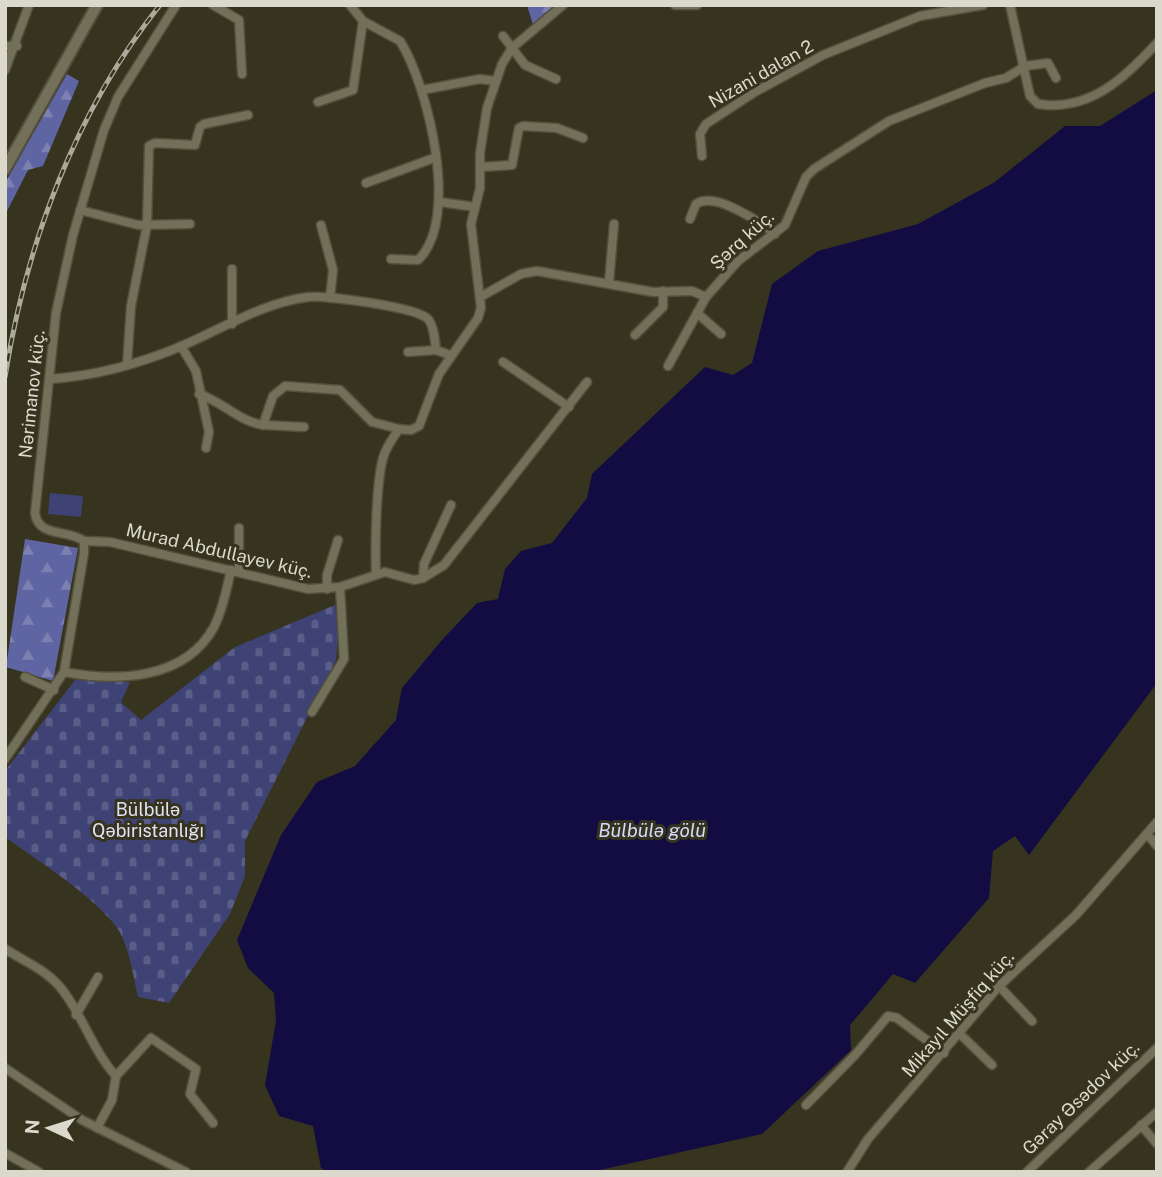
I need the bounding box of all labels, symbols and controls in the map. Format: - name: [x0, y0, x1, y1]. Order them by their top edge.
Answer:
- street label: Nizani dalan 2: [705, 35, 817, 112]
- street label: Şərq küç.: [706, 206, 778, 274]
- street label: Nərimanov küç.: [14, 329, 49, 459]
- street label: Murad Abdullayev küç.: [124, 519, 314, 582]
- park label: Bülbülə Qəbiristanlığı: [92, 799, 204, 841]
- water label: Bülbülə gölü: [598, 819, 706, 841]
- street label: Mikayıl Müşfiq küç.: [897, 946, 1018, 1081]
- street label: Gəray Əsədov küç.: [1018, 1036, 1143, 1159]
- north arrow: [14, 1093, 84, 1163]
- text: N: [21, 1119, 44, 1135]

